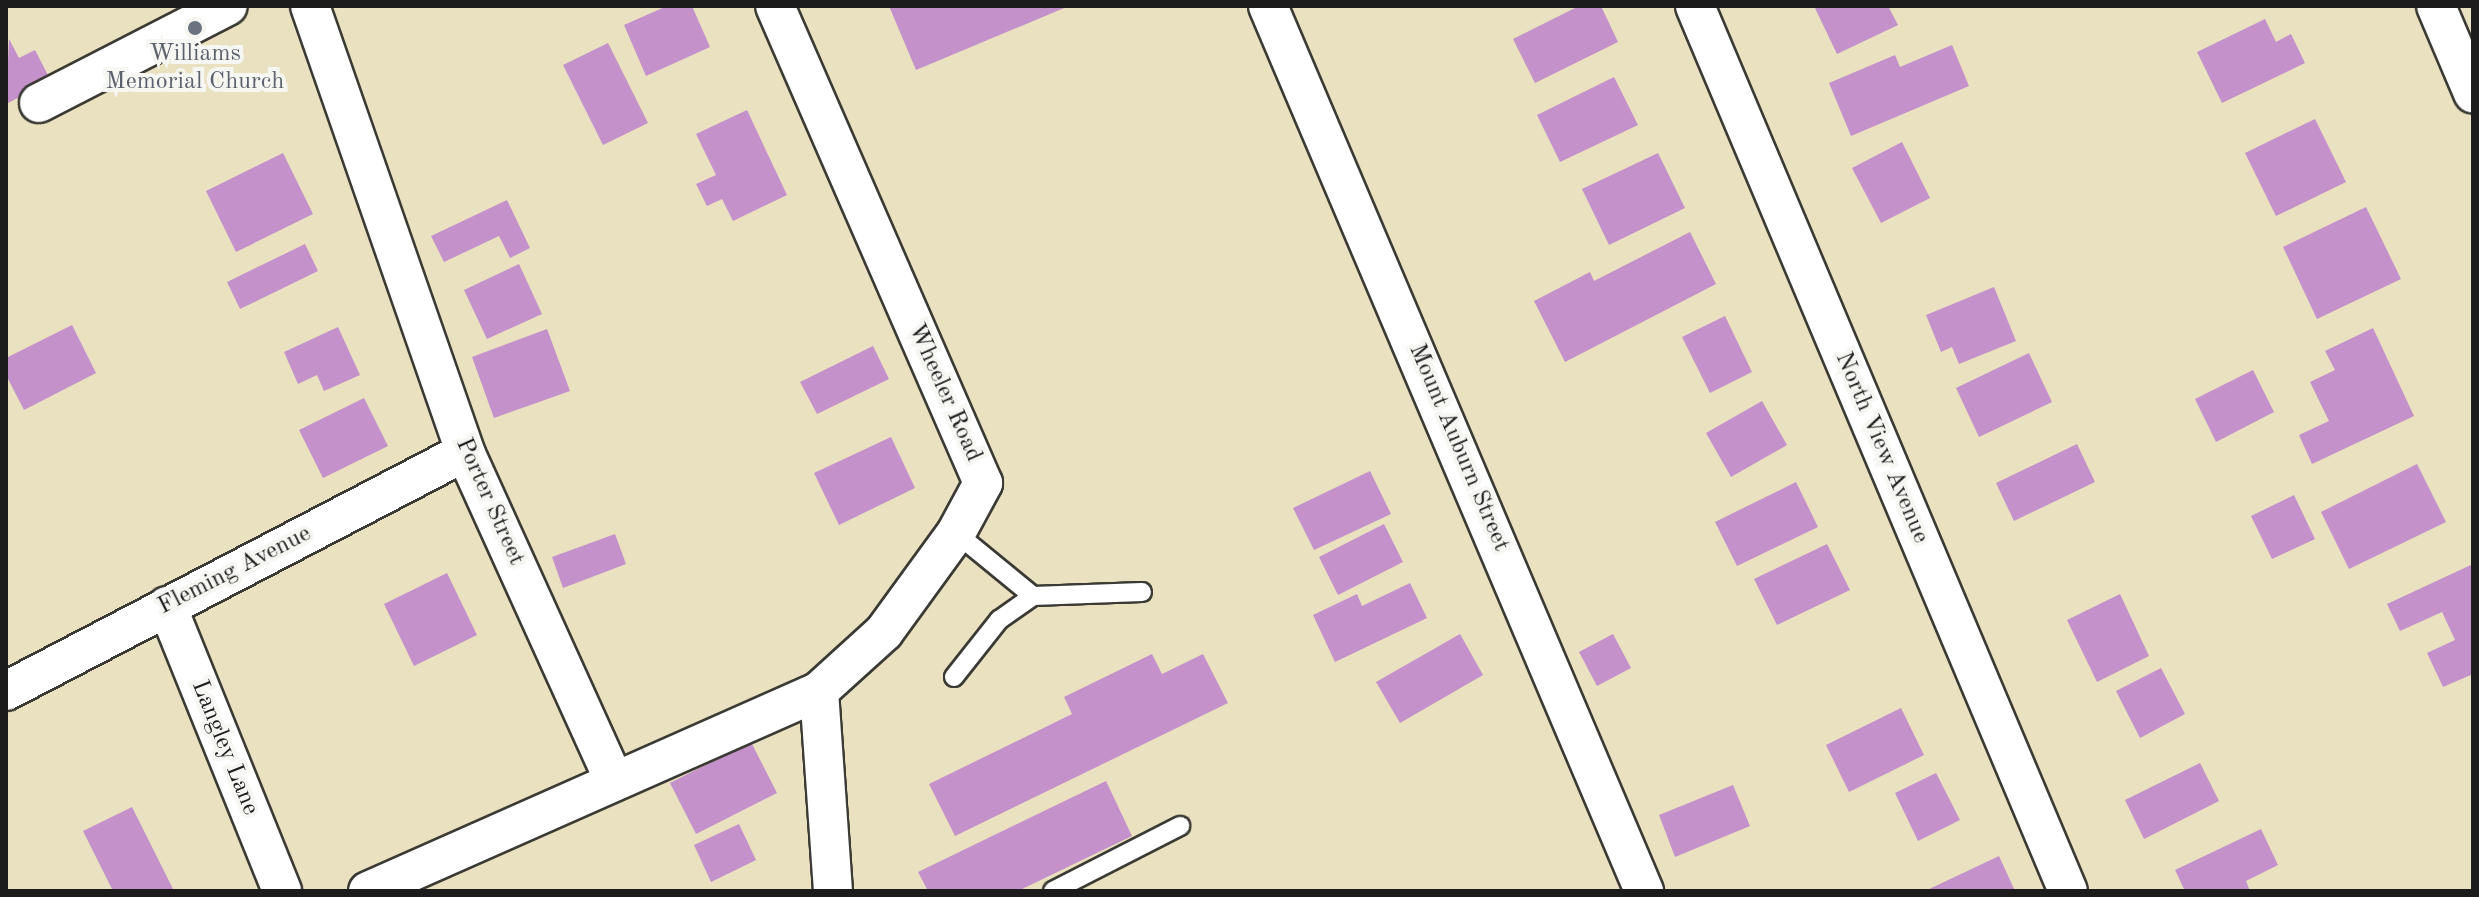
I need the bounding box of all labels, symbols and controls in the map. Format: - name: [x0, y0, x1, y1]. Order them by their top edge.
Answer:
- marker: Williams Memorial Church: [186, 19, 204, 37]
- place label: Williams Memorial Church: [106, 41, 284, 97]
- street label: Wheeler Road: [901, 319, 987, 467]
- street label: Mount Auburn Street: [1401, 340, 1515, 556]
- street label: North View Avenue: [1828, 348, 1934, 548]
- street label: Porter Street: [448, 434, 530, 570]
- street label: Fleming Avenue: [154, 520, 316, 622]
- street label: Langley Lane: [184, 676, 264, 820]

